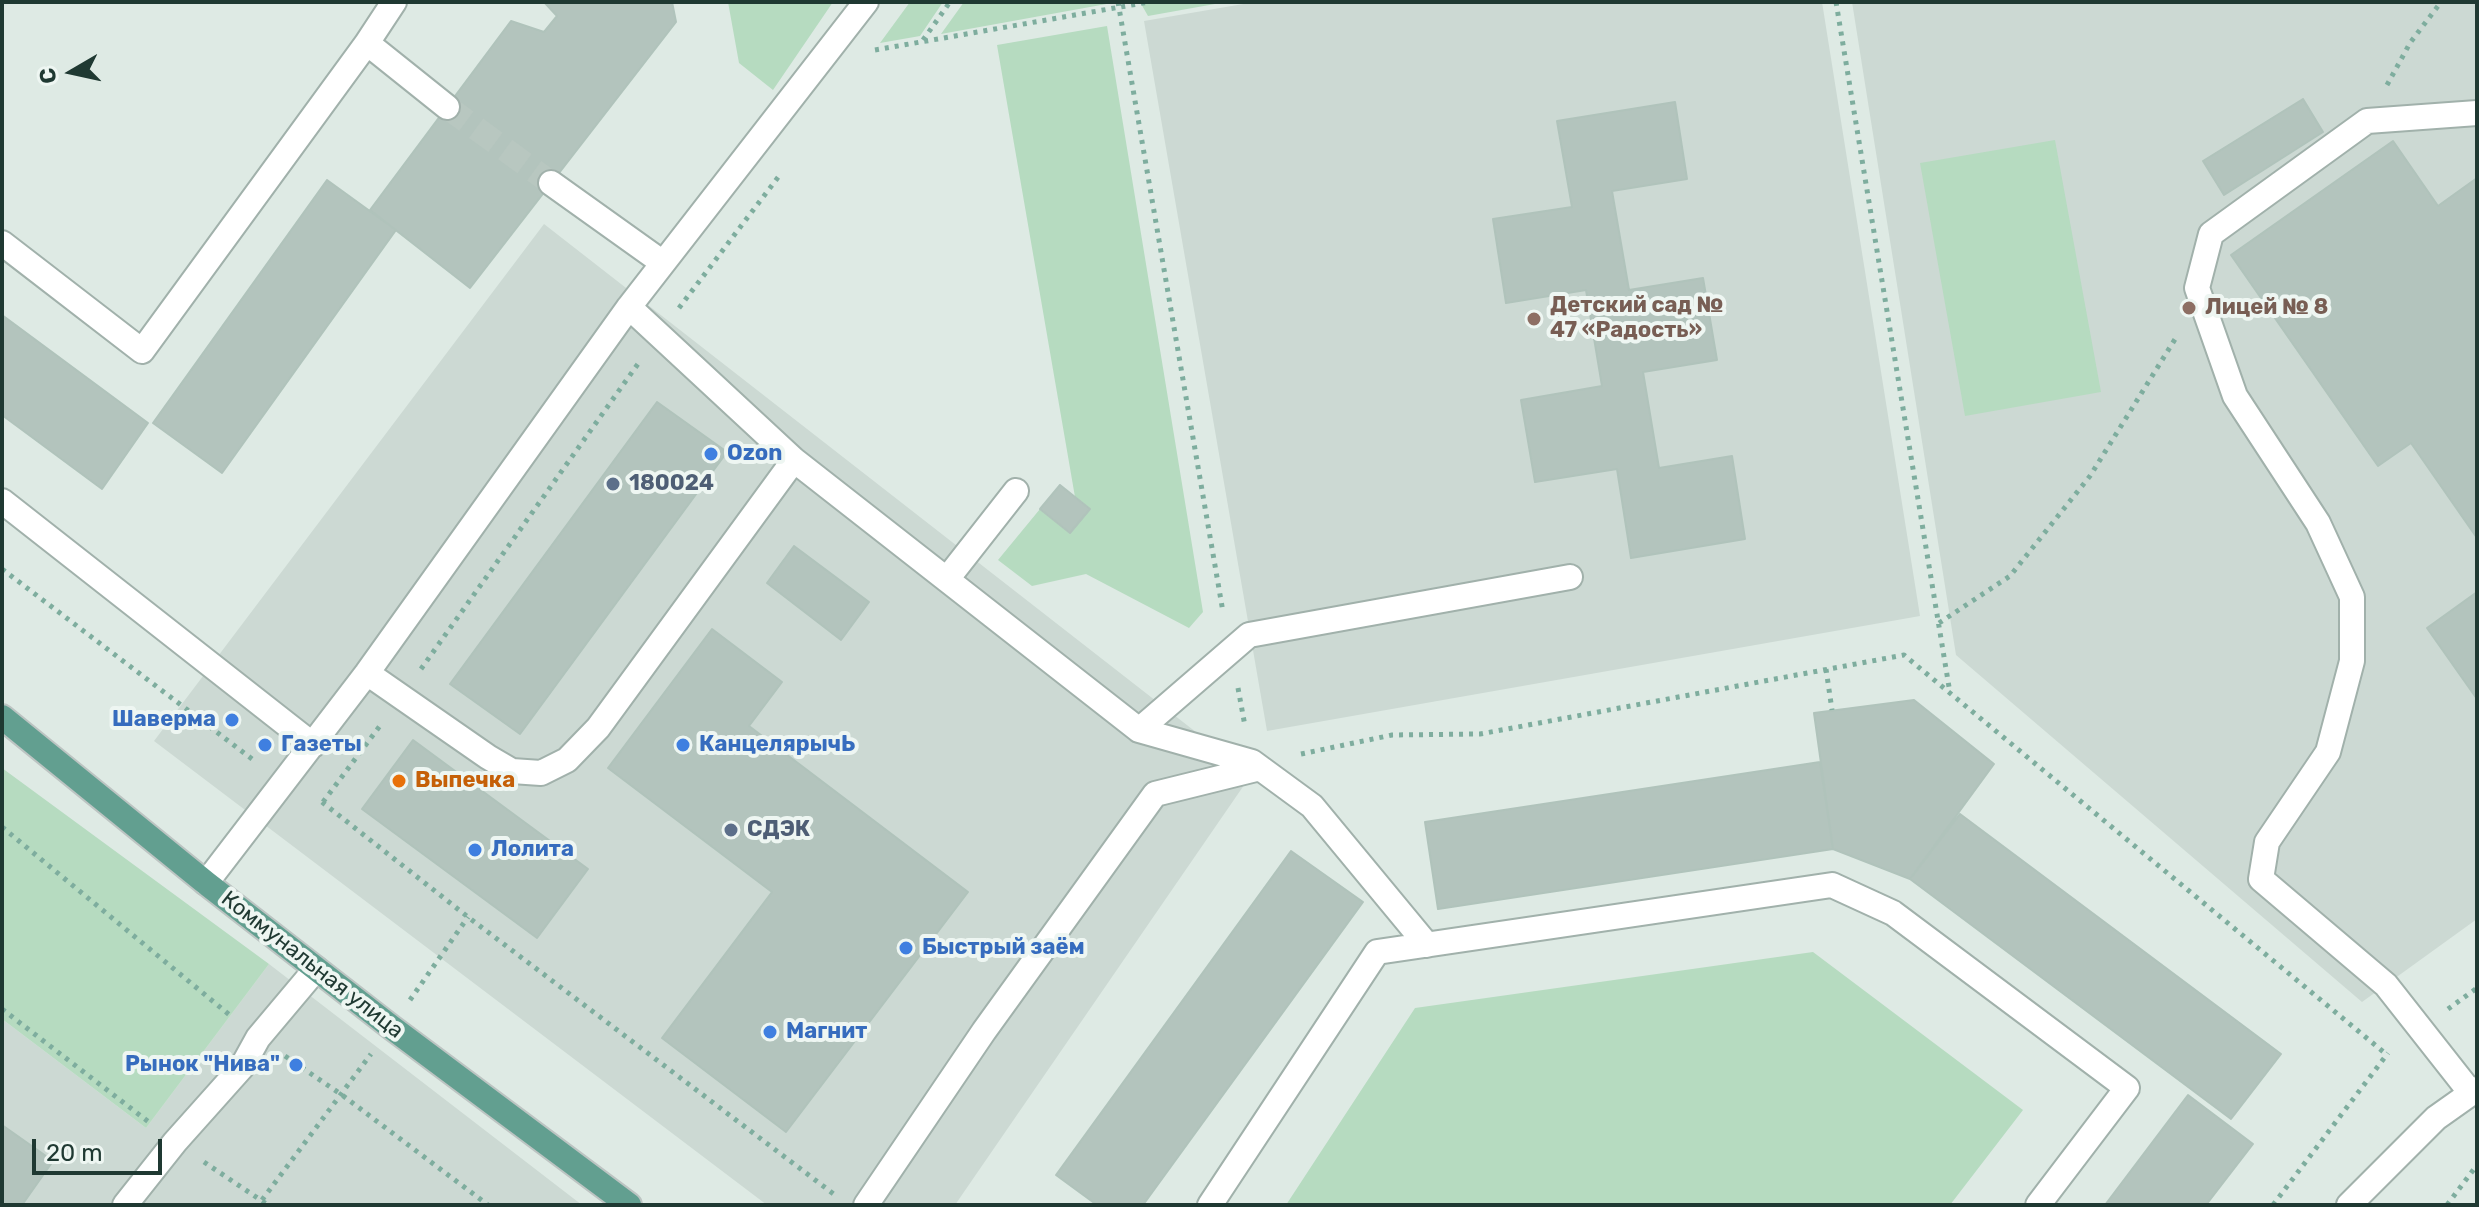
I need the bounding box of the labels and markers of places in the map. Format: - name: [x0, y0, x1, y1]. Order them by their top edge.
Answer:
- place label: Детский сад № 47 «Радость»: [1550, 293, 1723, 344]
- place label: Лицей № 8: [2205, 295, 2328, 321]
- marker: Лицей № 8: [2180, 299, 2198, 317]
- marker: Детский сад № 47 «Радость»: [1525, 310, 1543, 328]
- place label: Ozon: [727, 441, 782, 467]
- marker: Ozon: [702, 445, 720, 463]
- place label: 180024: [629, 471, 714, 497]
- marker: 180024: [604, 475, 622, 493]
- place label: Шаверма: [112, 707, 216, 733]
- marker: Шаверма: [223, 711, 241, 729]
- place label: Газеты: [281, 732, 362, 758]
- place label: КанцелярычЬ: [699, 732, 856, 758]
- marker: Газеты: [256, 736, 274, 754]
- marker: КанцелярычЬ: [674, 736, 692, 754]
- place label: Выпечка: [415, 768, 515, 794]
- marker: Выпечка: [390, 772, 408, 790]
- place label: СДЭК: [747, 817, 810, 843]
- marker: СДЭК: [722, 821, 740, 839]
- place label: Лолита: [491, 837, 574, 863]
- marker: Лолита: [466, 841, 484, 859]
- place label: Быстрый заём: [922, 935, 1085, 961]
- marker: Быстрый заём: [897, 939, 915, 957]
- place label: Магнит: [786, 1019, 867, 1045]
- marker: Магнит: [761, 1023, 779, 1041]
- place label: Рынок "Нива": [125, 1052, 280, 1078]
- marker: Рынок "Нива": [287, 1056, 305, 1074]

